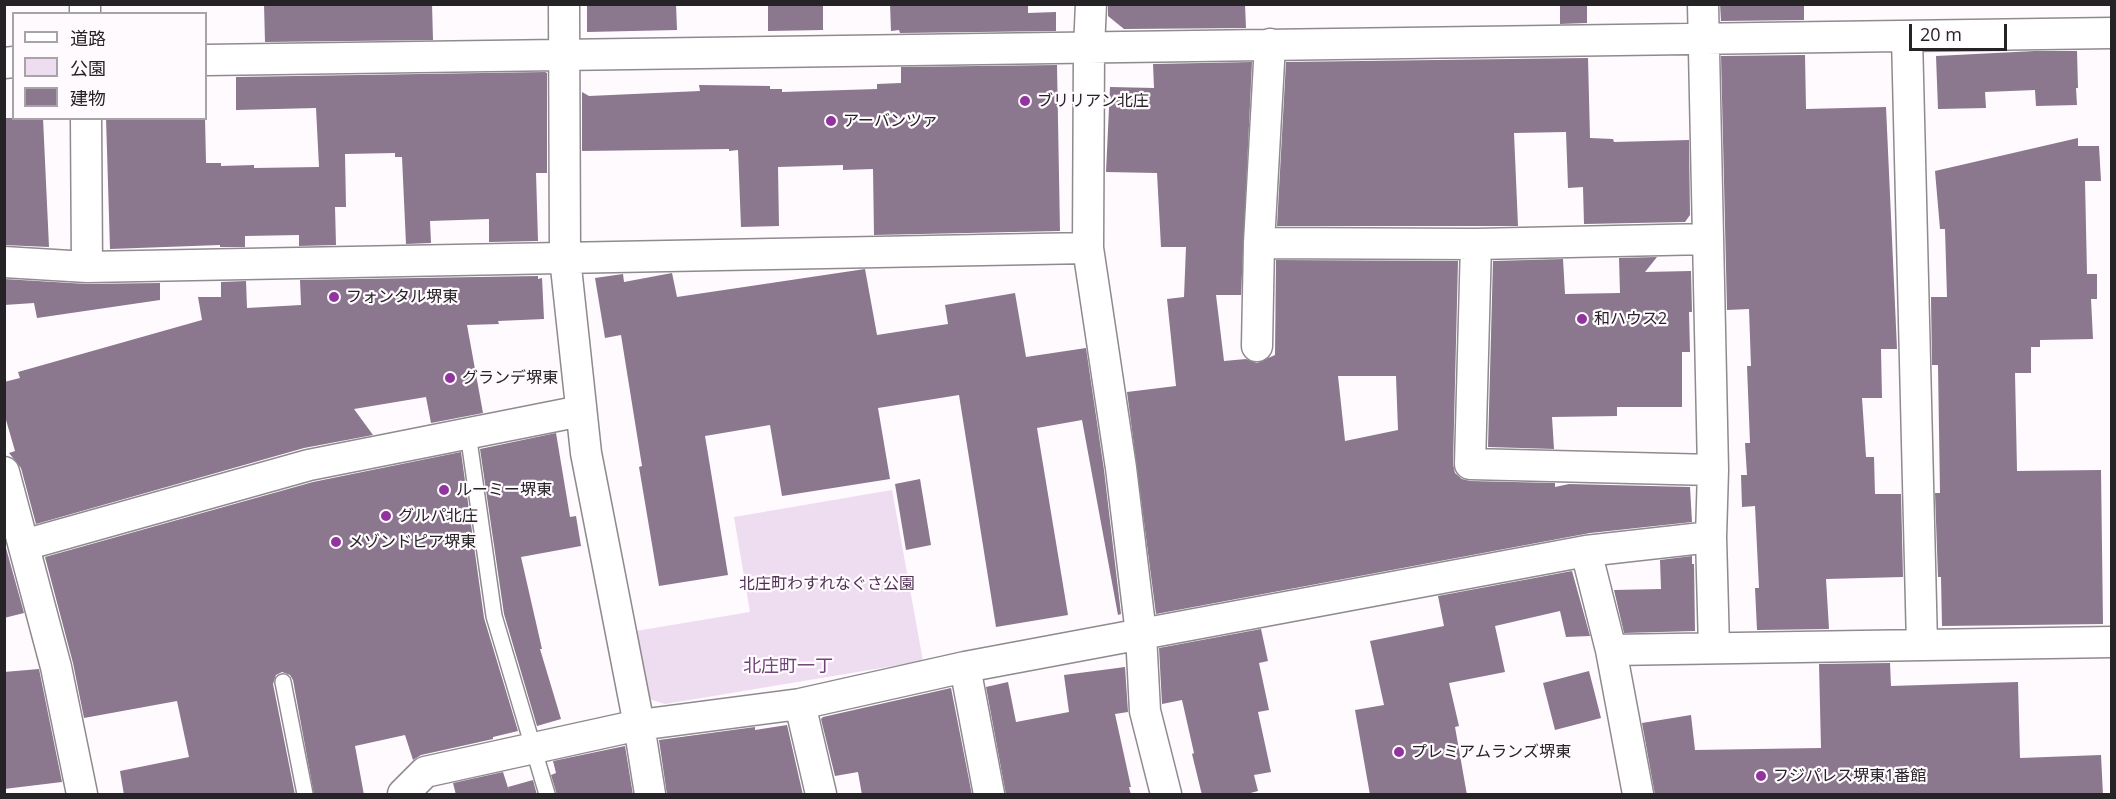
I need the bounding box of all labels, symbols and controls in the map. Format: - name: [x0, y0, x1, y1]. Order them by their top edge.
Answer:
- legend: [12, 12, 207, 120]
- scale bar: [1912, 12, 2010, 50]
- text: 20 m: [1920, 22, 1962, 46]
- text: 道路: [70, 26, 106, 50]
- text: 公園: [70, 56, 106, 80]
- text: 建物: [70, 86, 106, 110]
- place label: ブリリアン北庄: [1037, 91, 1149, 111]
- marker: ブリリアン北庄: [1018, 94, 1032, 108]
- place label: アーバンツァ: [843, 111, 938, 131]
- marker: アーバンツァ: [824, 114, 838, 128]
- place label: フォンタル堺東: [346, 287, 458, 307]
- marker: フォンタル堺東: [327, 290, 341, 304]
- place label: 和ハウス2: [1594, 309, 1667, 329]
- marker: 和ハウス2: [1575, 312, 1589, 326]
- place label: グランデ堺東: [462, 368, 558, 388]
- marker: グランデ堺東: [443, 371, 457, 385]
- place label: ルーミー堺東: [456, 480, 552, 500]
- marker: ルーミー堺東: [437, 483, 451, 497]
- place label: グルパ北庄: [398, 506, 478, 526]
- marker: グルパ北庄: [379, 509, 393, 523]
- place label: メゾンドピア堺東: [348, 532, 476, 552]
- marker: メゾンドピア堺東: [329, 535, 343, 549]
- park label: 北庄町わすれなぐさ公園: [739, 574, 915, 594]
- district label: 北庄町一丁: [743, 656, 833, 678]
- place label: プレミアムランズ堺東: [1411, 742, 1571, 762]
- marker: プレミアムランズ堺東: [1392, 745, 1406, 759]
- place label: フジパレス堺東1番館: [1773, 766, 1926, 786]
- marker: フジパレス堺東1番館: [1754, 769, 1768, 783]

